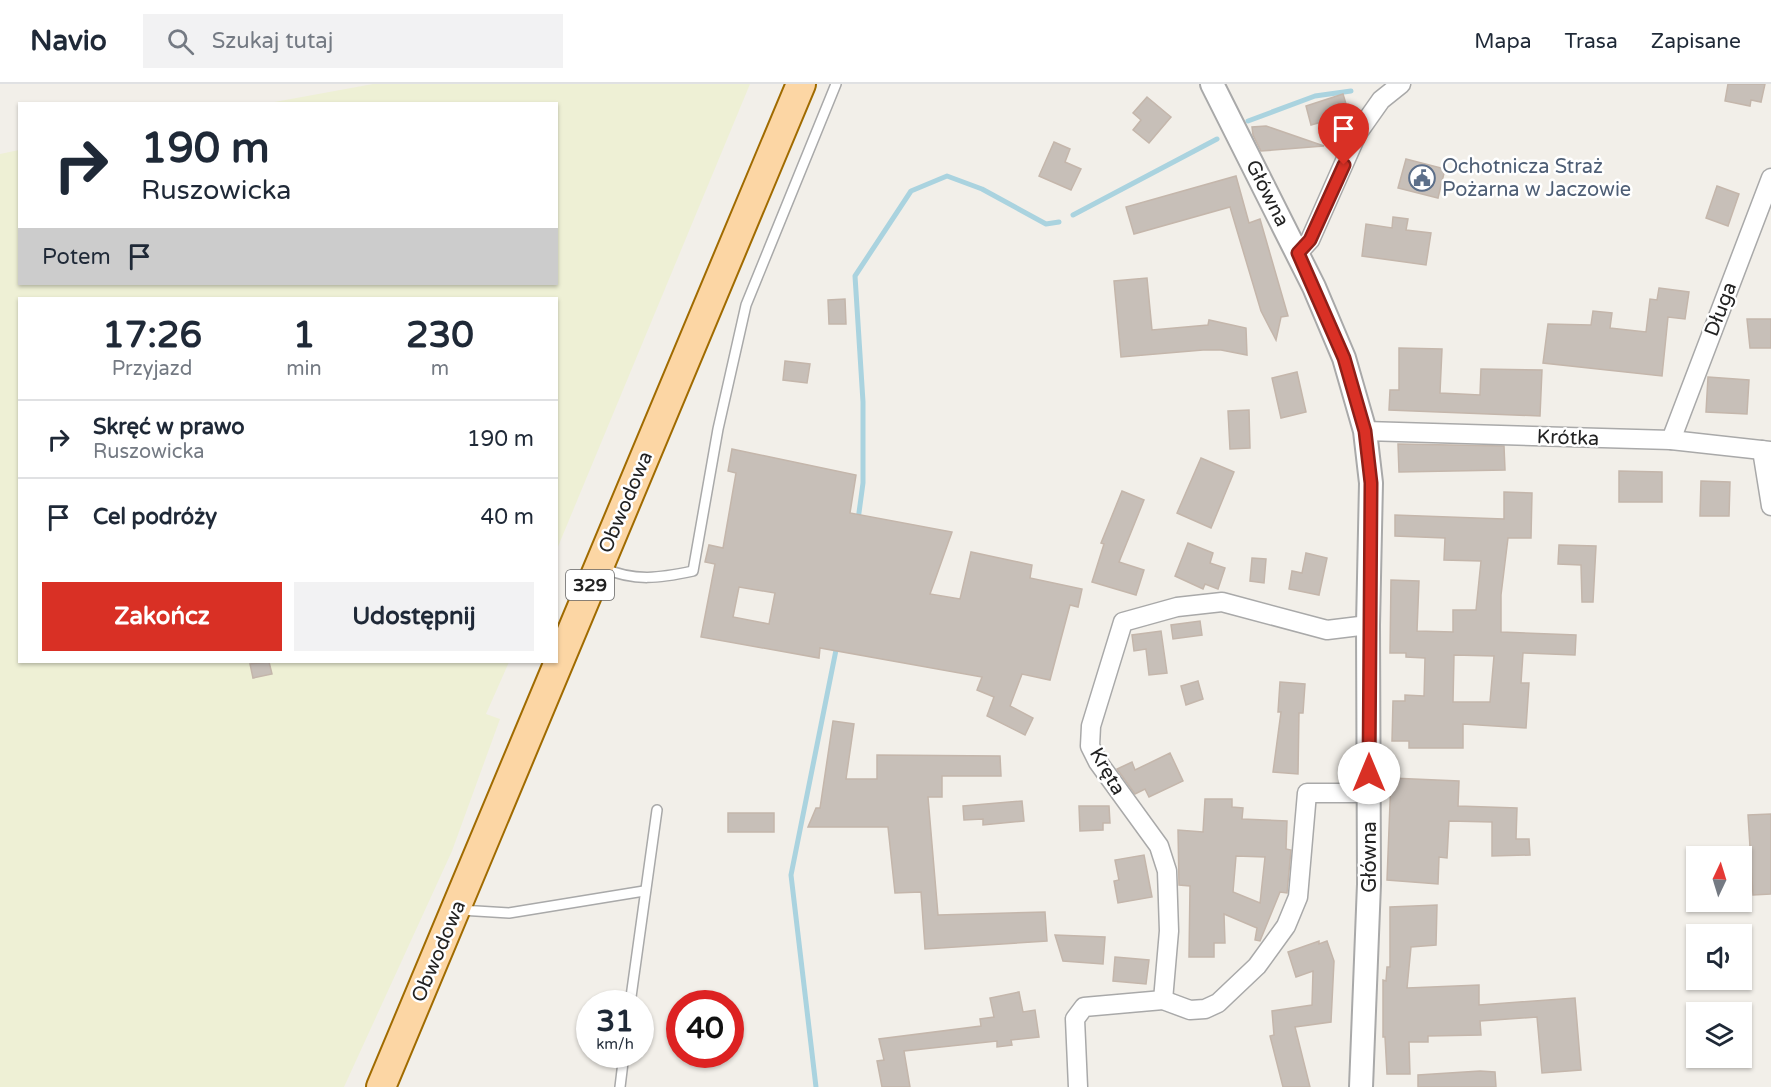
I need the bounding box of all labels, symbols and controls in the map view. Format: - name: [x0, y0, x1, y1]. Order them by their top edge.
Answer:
- search box: [143, 14, 563, 68]
- text: Navio: [30, 24, 107, 58]
- icon: search: [164, 25, 197, 58]
- text: Szukaj tutaj: [212, 28, 333, 54]
- text: Mapa: [1474, 29, 1531, 54]
- text: Trasa: [1564, 29, 1618, 54]
- text: Zapisane: [1651, 29, 1741, 54]
- pin: [1318, 103, 1369, 165]
- icon: arrive: [1327, 112, 1360, 145]
- text: 190 m: [141, 123, 270, 174]
- icon: right: [42, 126, 120, 204]
- place label: Ochotnicza Straż Pożarna w Jaczowie: [1442, 155, 1631, 202]
- street label: Główna: [1240, 156, 1294, 231]
- public building icon: Ochotnicza Straż Pożarna w Jaczowie: [1407, 163, 1437, 193]
- text: Ruszowicka: [141, 174, 291, 207]
- icon: arrive: [123, 240, 156, 273]
- text: Potem: [42, 244, 111, 270]
- street label: Długa: [1700, 279, 1742, 340]
- text: 17:26: [102, 314, 202, 357]
- text: 1: [293, 314, 315, 357]
- text: 230: [406, 314, 474, 357]
- text: Przyjazd: [112, 357, 192, 381]
- text: min: [286, 357, 322, 381]
- text: m: [431, 357, 449, 381]
- text: Skręć w prawo: [93, 414, 245, 440]
- icon: right: [42, 423, 75, 456]
- street label: Krótka: [1536, 425, 1600, 451]
- text: 190 m: [467, 426, 534, 452]
- text: Ruszowicka: [93, 440, 204, 464]
- street label: Obwodowa: [594, 448, 658, 557]
- icon: arrive: [42, 501, 75, 534]
- text: Cel podróży: [93, 504, 217, 530]
- text: 40 m: [480, 504, 534, 530]
- road number: 329: [566, 570, 614, 600]
- button: Zakończ: [42, 582, 282, 651]
- button: Udostępnij: [294, 582, 534, 651]
- position arrow: [1337, 741, 1401, 805]
- street label: Kręta: [1084, 743, 1130, 800]
- street label: Główna: [1358, 821, 1382, 893]
- north arrow: [1686, 846, 1752, 912]
- map controls: [1686, 846, 1752, 1068]
- street label: Obwodowa: [407, 897, 471, 1006]
- button: sound: [1686, 924, 1752, 990]
- speed limit sign: 40: [666, 990, 744, 1068]
- button: layers: [1686, 1002, 1752, 1068]
- text: 31: [596, 1003, 634, 1040]
- text: km/h: [596, 1035, 634, 1053]

